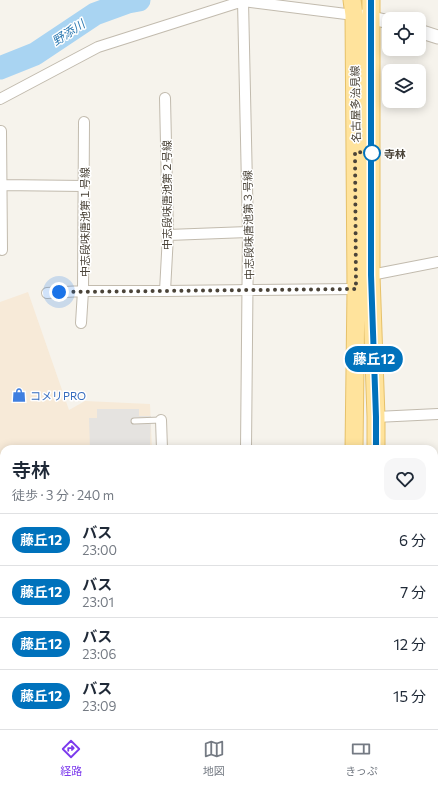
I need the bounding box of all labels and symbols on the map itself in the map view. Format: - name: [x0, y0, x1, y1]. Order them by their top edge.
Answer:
- water label: 野添川: [49, 15, 89, 48]
- street label: 名古屋多治見線: [348, 65, 362, 143]
- street label: 中志段味唐池第２号線: [160, 140, 173, 250]
- marker: 寺林: [363, 144, 381, 162]
- place label: 寺林: [384, 147, 406, 160]
- street label: 中志段味唐池第１号線: [78, 167, 91, 277]
- street label: 中志段味唐池第３号線: [241, 170, 255, 280]
- your location: [49, 282, 69, 302]
- line badge: 藤丘12: [346, 346, 402, 372]
- shop icon: コメリPRO: [11, 387, 27, 403]
- place label: コメリPRO: [30, 389, 86, 402]

